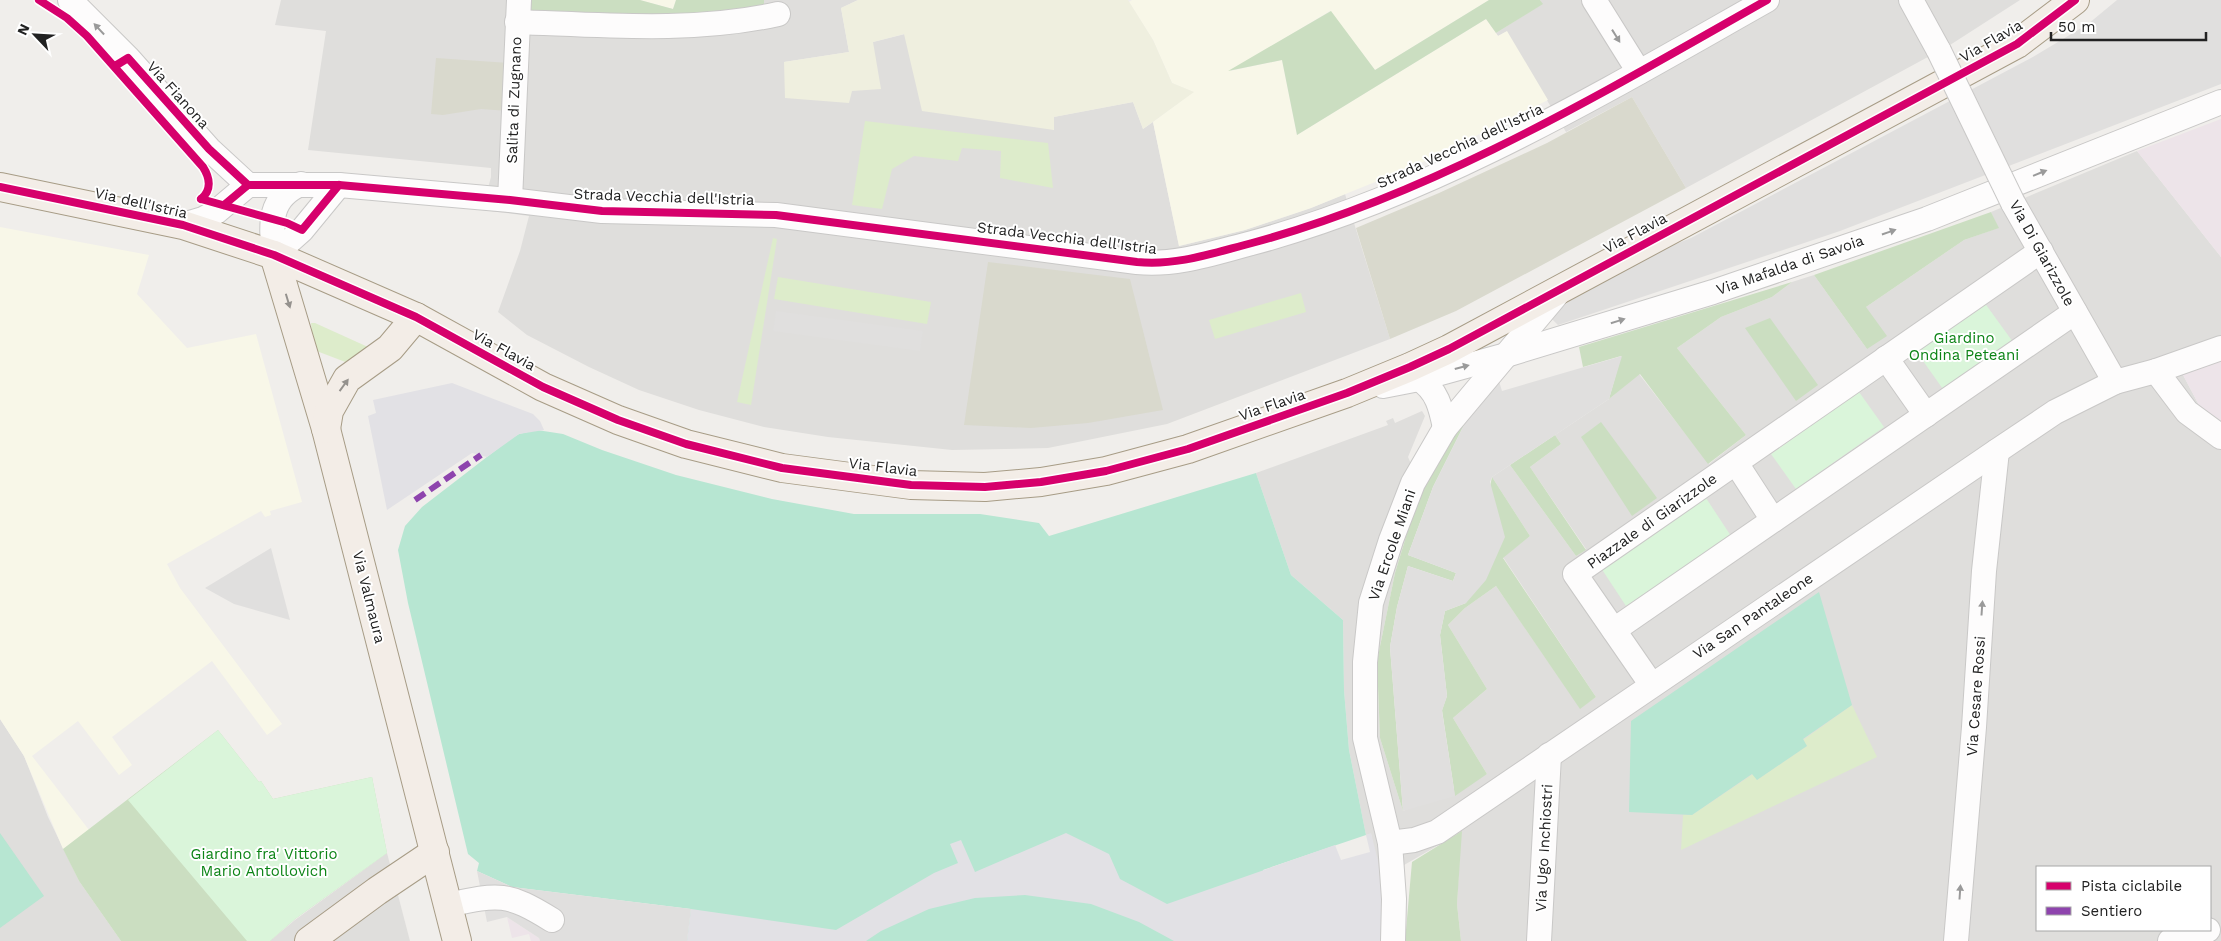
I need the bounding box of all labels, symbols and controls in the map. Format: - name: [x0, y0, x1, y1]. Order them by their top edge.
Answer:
- north arrow: [10, 10, 60, 60]
- scale bar: [2051, 10, 2206, 42]
- street label: Via Flavia: [1957, 16, 2026, 66]
- text: 50 m: [2058, 18, 2095, 36]
- text: N: [14, 21, 33, 38]
- one-way arrow: [93, 23, 105, 35]
- one-way arrow: [1612, 30, 1621, 43]
- street label: Salita di Zugnano: [503, 36, 525, 164]
- street label: Via Fianona: [143, 58, 213, 133]
- street label: Strada Vecchia dell'Istria: [1374, 99, 1546, 192]
- one-way arrow: [2033, 169, 2048, 176]
- street label: Via dell'Istria: [93, 184, 190, 223]
- street label: Strada Vecchia dell'Istria: [573, 185, 755, 209]
- street label: Via Di Giarizzole: [2005, 197, 2079, 309]
- street label: Via Flavia: [1600, 209, 1670, 257]
- street label: Strada Vecchia dell'Istria: [976, 218, 1158, 258]
- one-way arrow: [1882, 227, 1897, 235]
- street label: Via Mafalda di Savoia: [1714, 231, 1867, 299]
- one-way arrow: [284, 294, 292, 309]
- one-way arrow: [1611, 316, 1626, 324]
- street label: Via Flavia: [469, 325, 539, 375]
- park label: Giardino Ondina Peteani: [1909, 329, 2019, 364]
- one-way arrow: [1455, 363, 1470, 371]
- one-way arrow: [338, 379, 349, 392]
- street label: Via Flavia: [1236, 385, 1308, 425]
- street label: Via Flavia: [848, 454, 919, 480]
- street label: Piazzale di Giarizzole: [1584, 469, 1720, 573]
- street label: Via Ercole Miani: [1364, 487, 1420, 603]
- street label: Via Valmaura: [349, 549, 389, 646]
- street label: Via San Pantaleone: [1689, 569, 1817, 663]
- one-way arrow: [1979, 600, 1987, 616]
- street label: Via Cesare Rossi: [1963, 635, 1989, 757]
- street label: Via Ugo Inchiostri: [1532, 784, 1556, 912]
- park label: Giardino fra' Vittorio Mario Antollovich: [191, 845, 337, 880]
- legend: [2036, 866, 2211, 931]
- text: Pista ciclabile: [2081, 877, 2182, 895]
- one-way arrow: [1956, 884, 1964, 900]
- text: Sentiero: [2081, 902, 2142, 920]

